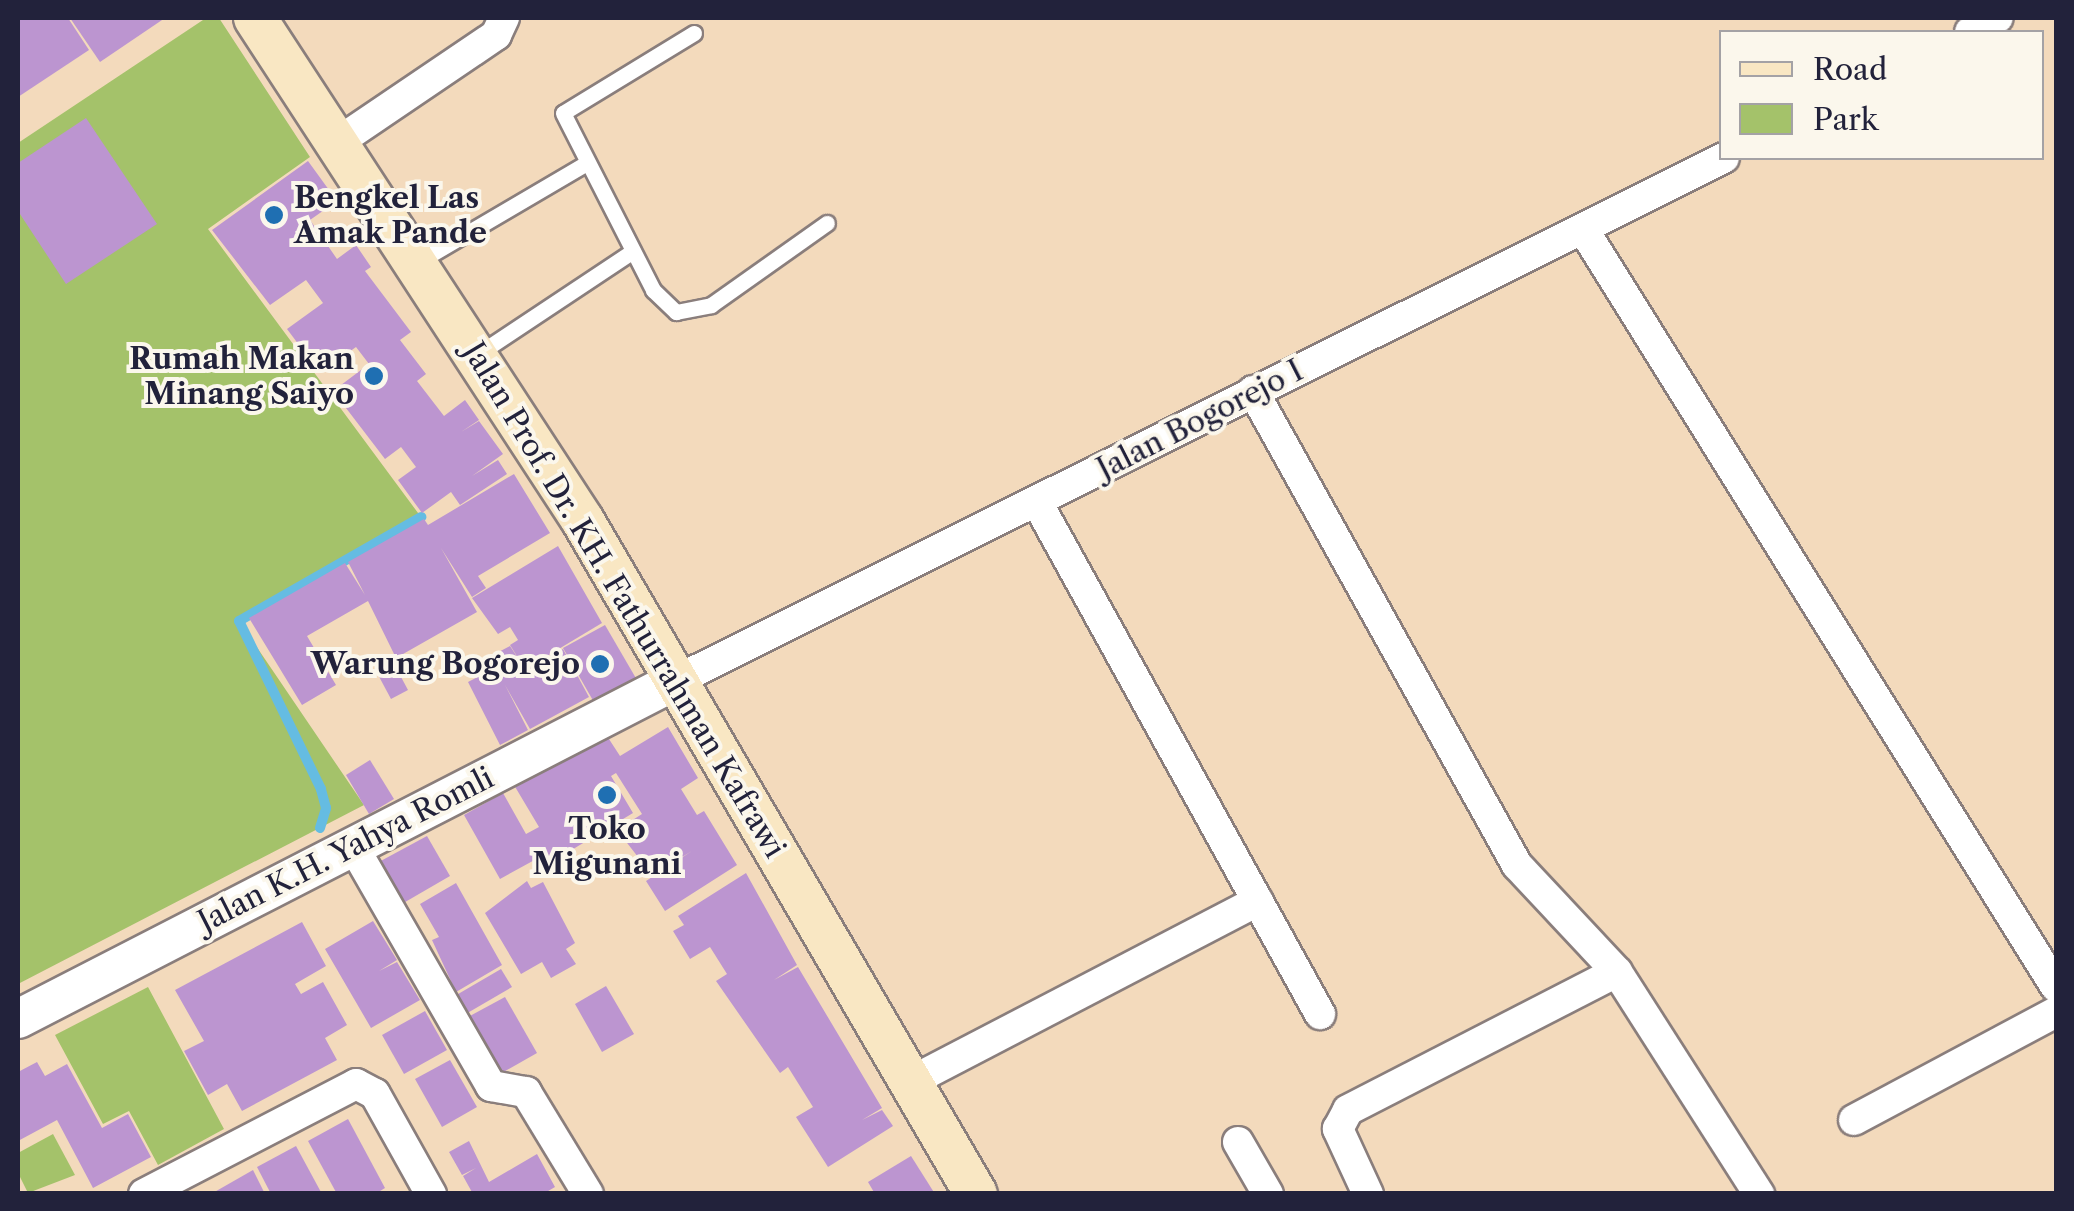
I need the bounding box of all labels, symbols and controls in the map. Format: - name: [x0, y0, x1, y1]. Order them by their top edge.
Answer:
- legend: [1719, 30, 2044, 160]
- text: Road: [1813, 51, 1887, 88]
- text: Park: [1813, 101, 1878, 138]
- place label: Bengkel Las Amak Pande: [294, 180, 488, 250]
- marker: Bengkel Las Amak Pande: [263, 204, 285, 226]
- street label: Jalan Prof. Dr. KH. Fathurrahman Kafrawi: [455, 336, 793, 864]
- place label: Rumah Makan Minang Saiyo: [129, 341, 354, 412]
- street label: Jalan Bogorejo I: [1091, 353, 1309, 487]
- marker: Rumah Makan Minang Saiyo: [363, 365, 385, 387]
- place label: Warung Bogorejo: [311, 646, 580, 682]
- marker: Warung Bogorejo: [589, 653, 611, 675]
- street label: Jalan K.H. Yahya Romli: [192, 759, 500, 941]
- marker: Toko Migunani: [596, 784, 618, 806]
- place label: Toko Migunani: [533, 811, 681, 882]

